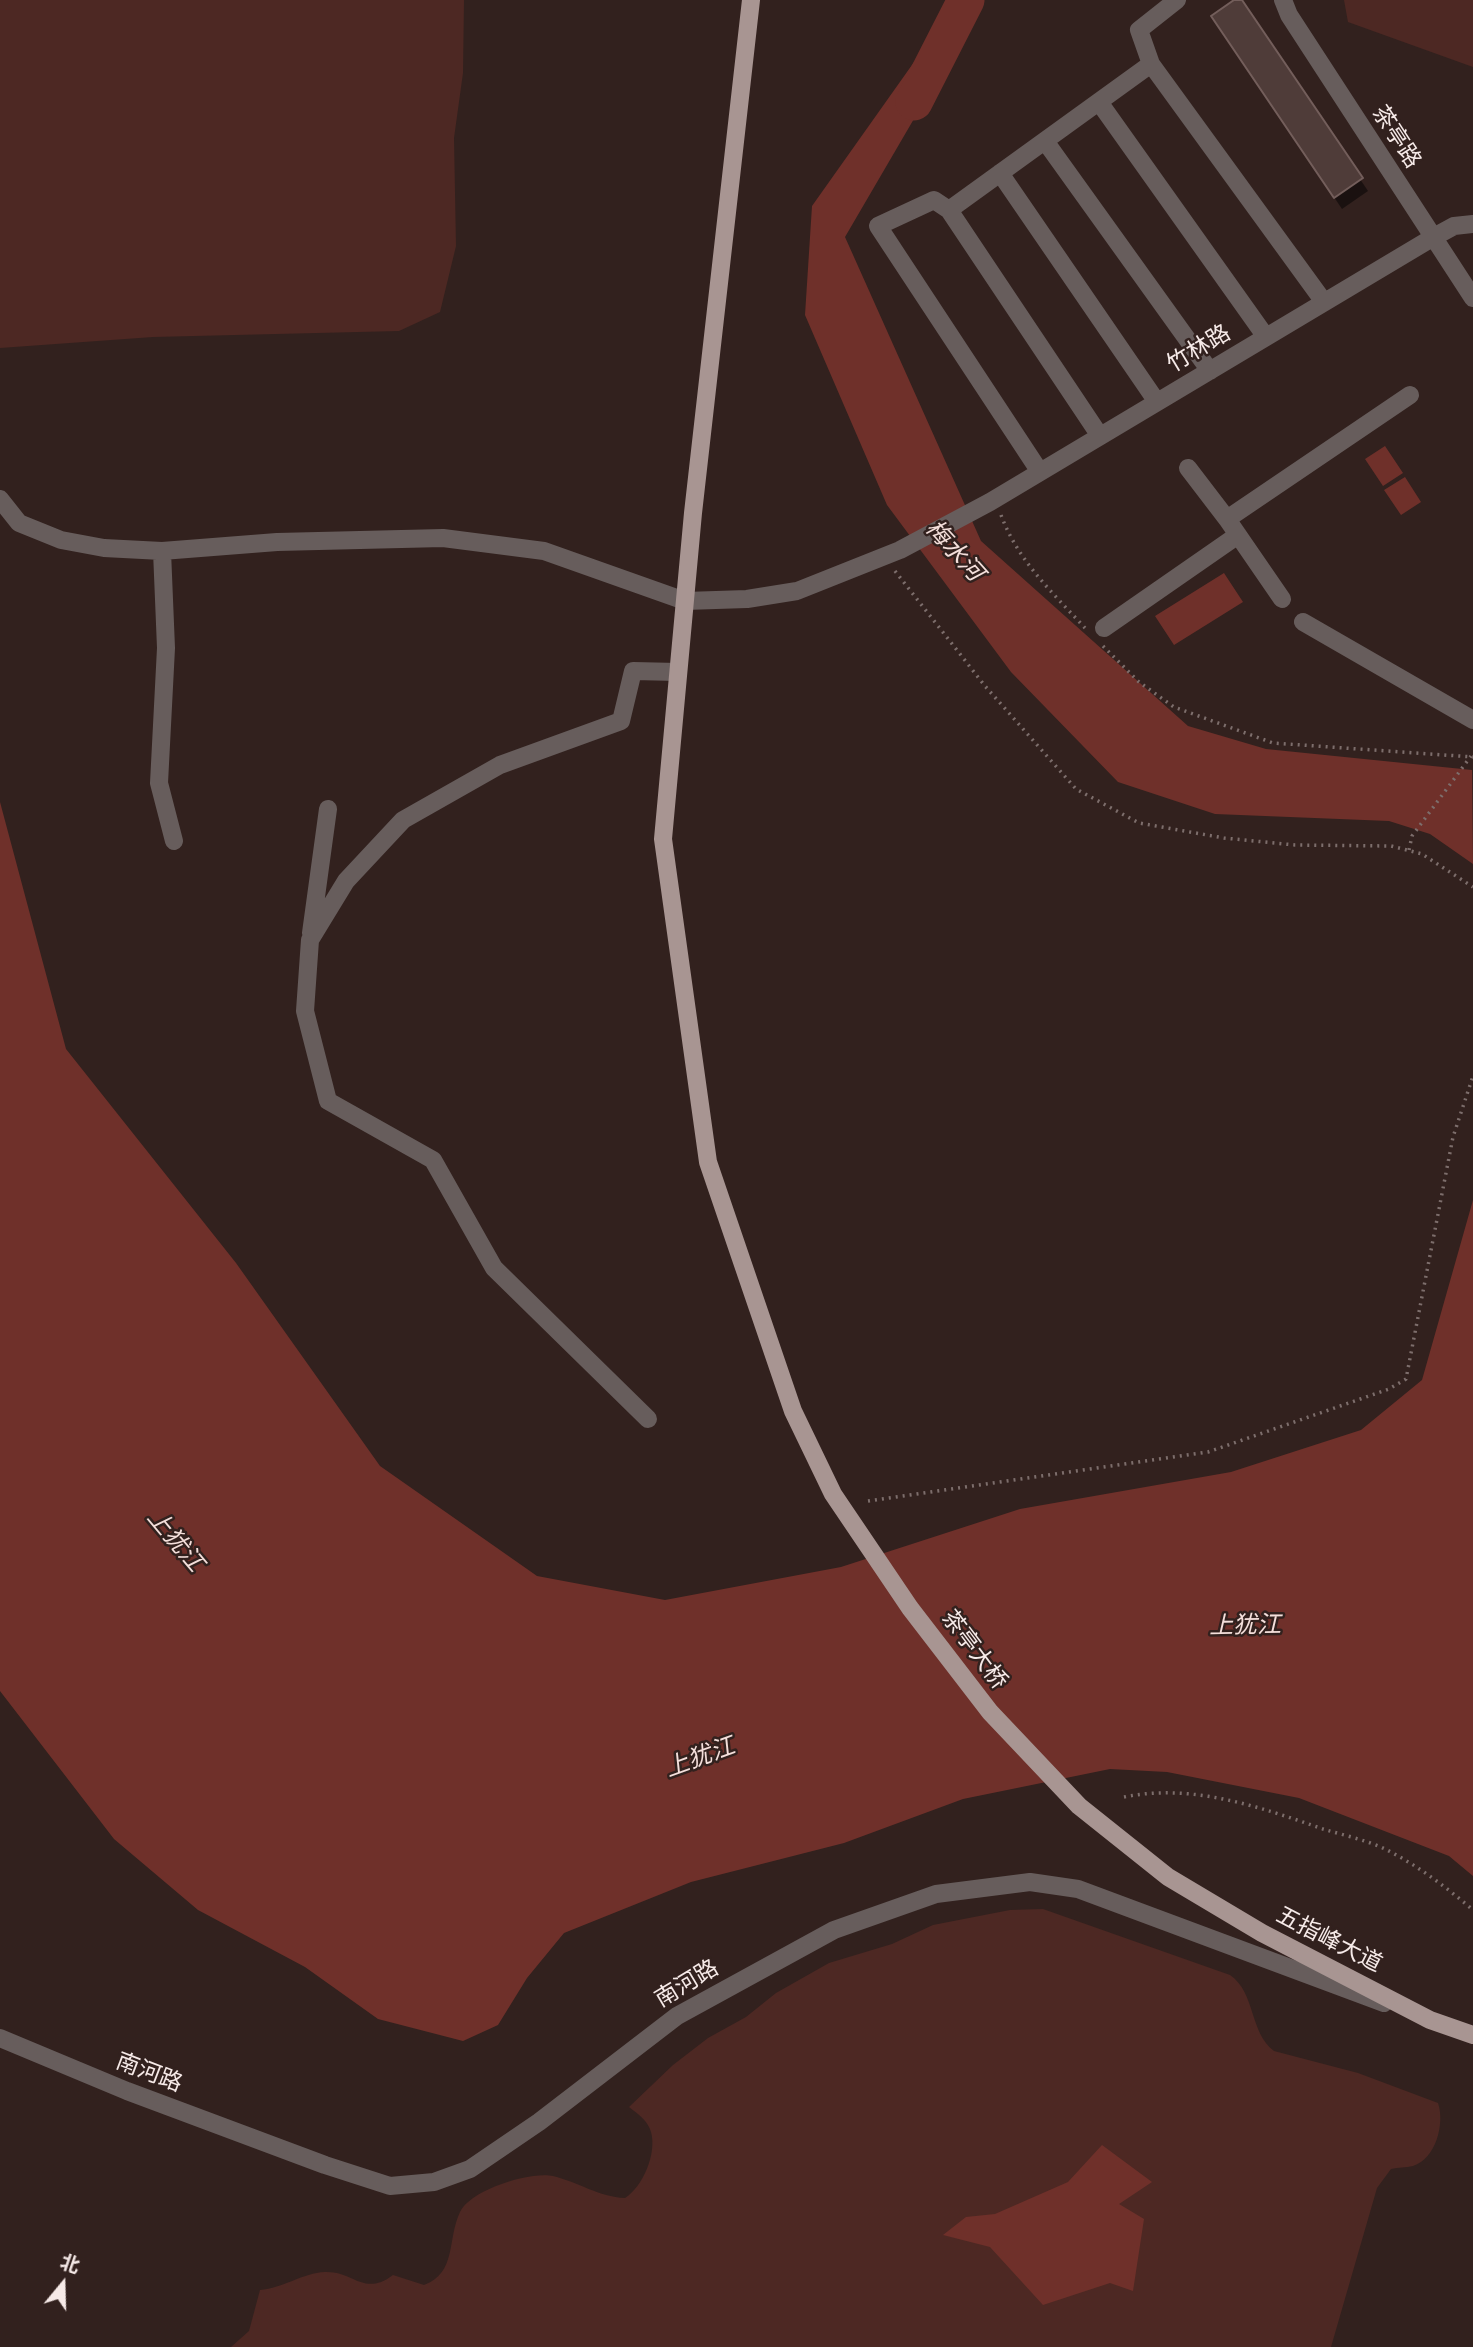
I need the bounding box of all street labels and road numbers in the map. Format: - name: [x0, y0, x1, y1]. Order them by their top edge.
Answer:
- street label: 茶亭路: [1366, 101, 1426, 173]
- street label: 竹林路: [1162, 319, 1236, 379]
- street label: 茶亭大桥: [935, 1605, 1013, 1695]
- street label: 五指峰大道: [1272, 1902, 1386, 1978]
- street label: 南河路: [650, 1954, 724, 2014]
- street label: 南河路: [112, 2048, 186, 2098]

